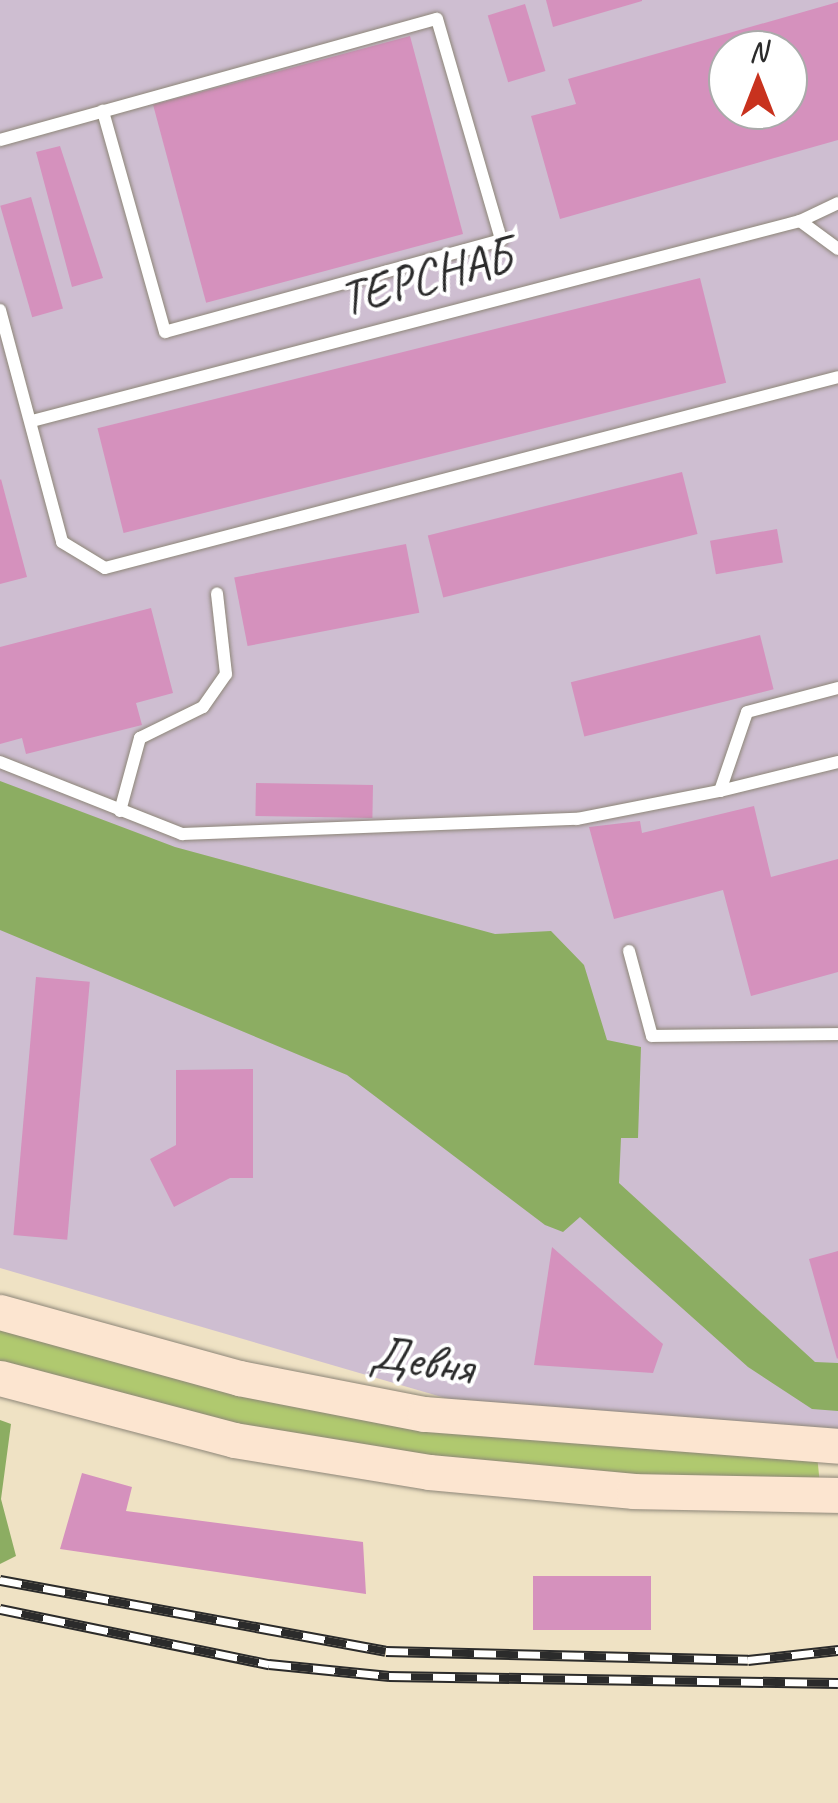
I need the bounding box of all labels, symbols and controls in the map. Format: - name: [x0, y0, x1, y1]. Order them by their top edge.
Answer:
- north arrow: [708, 30, 808, 130]
- text: N: [749, 34, 767, 69]
- street label: ТЕРСНАБ: [333, 225, 519, 329]
- street label: Девня: [366, 1322, 478, 1398]

